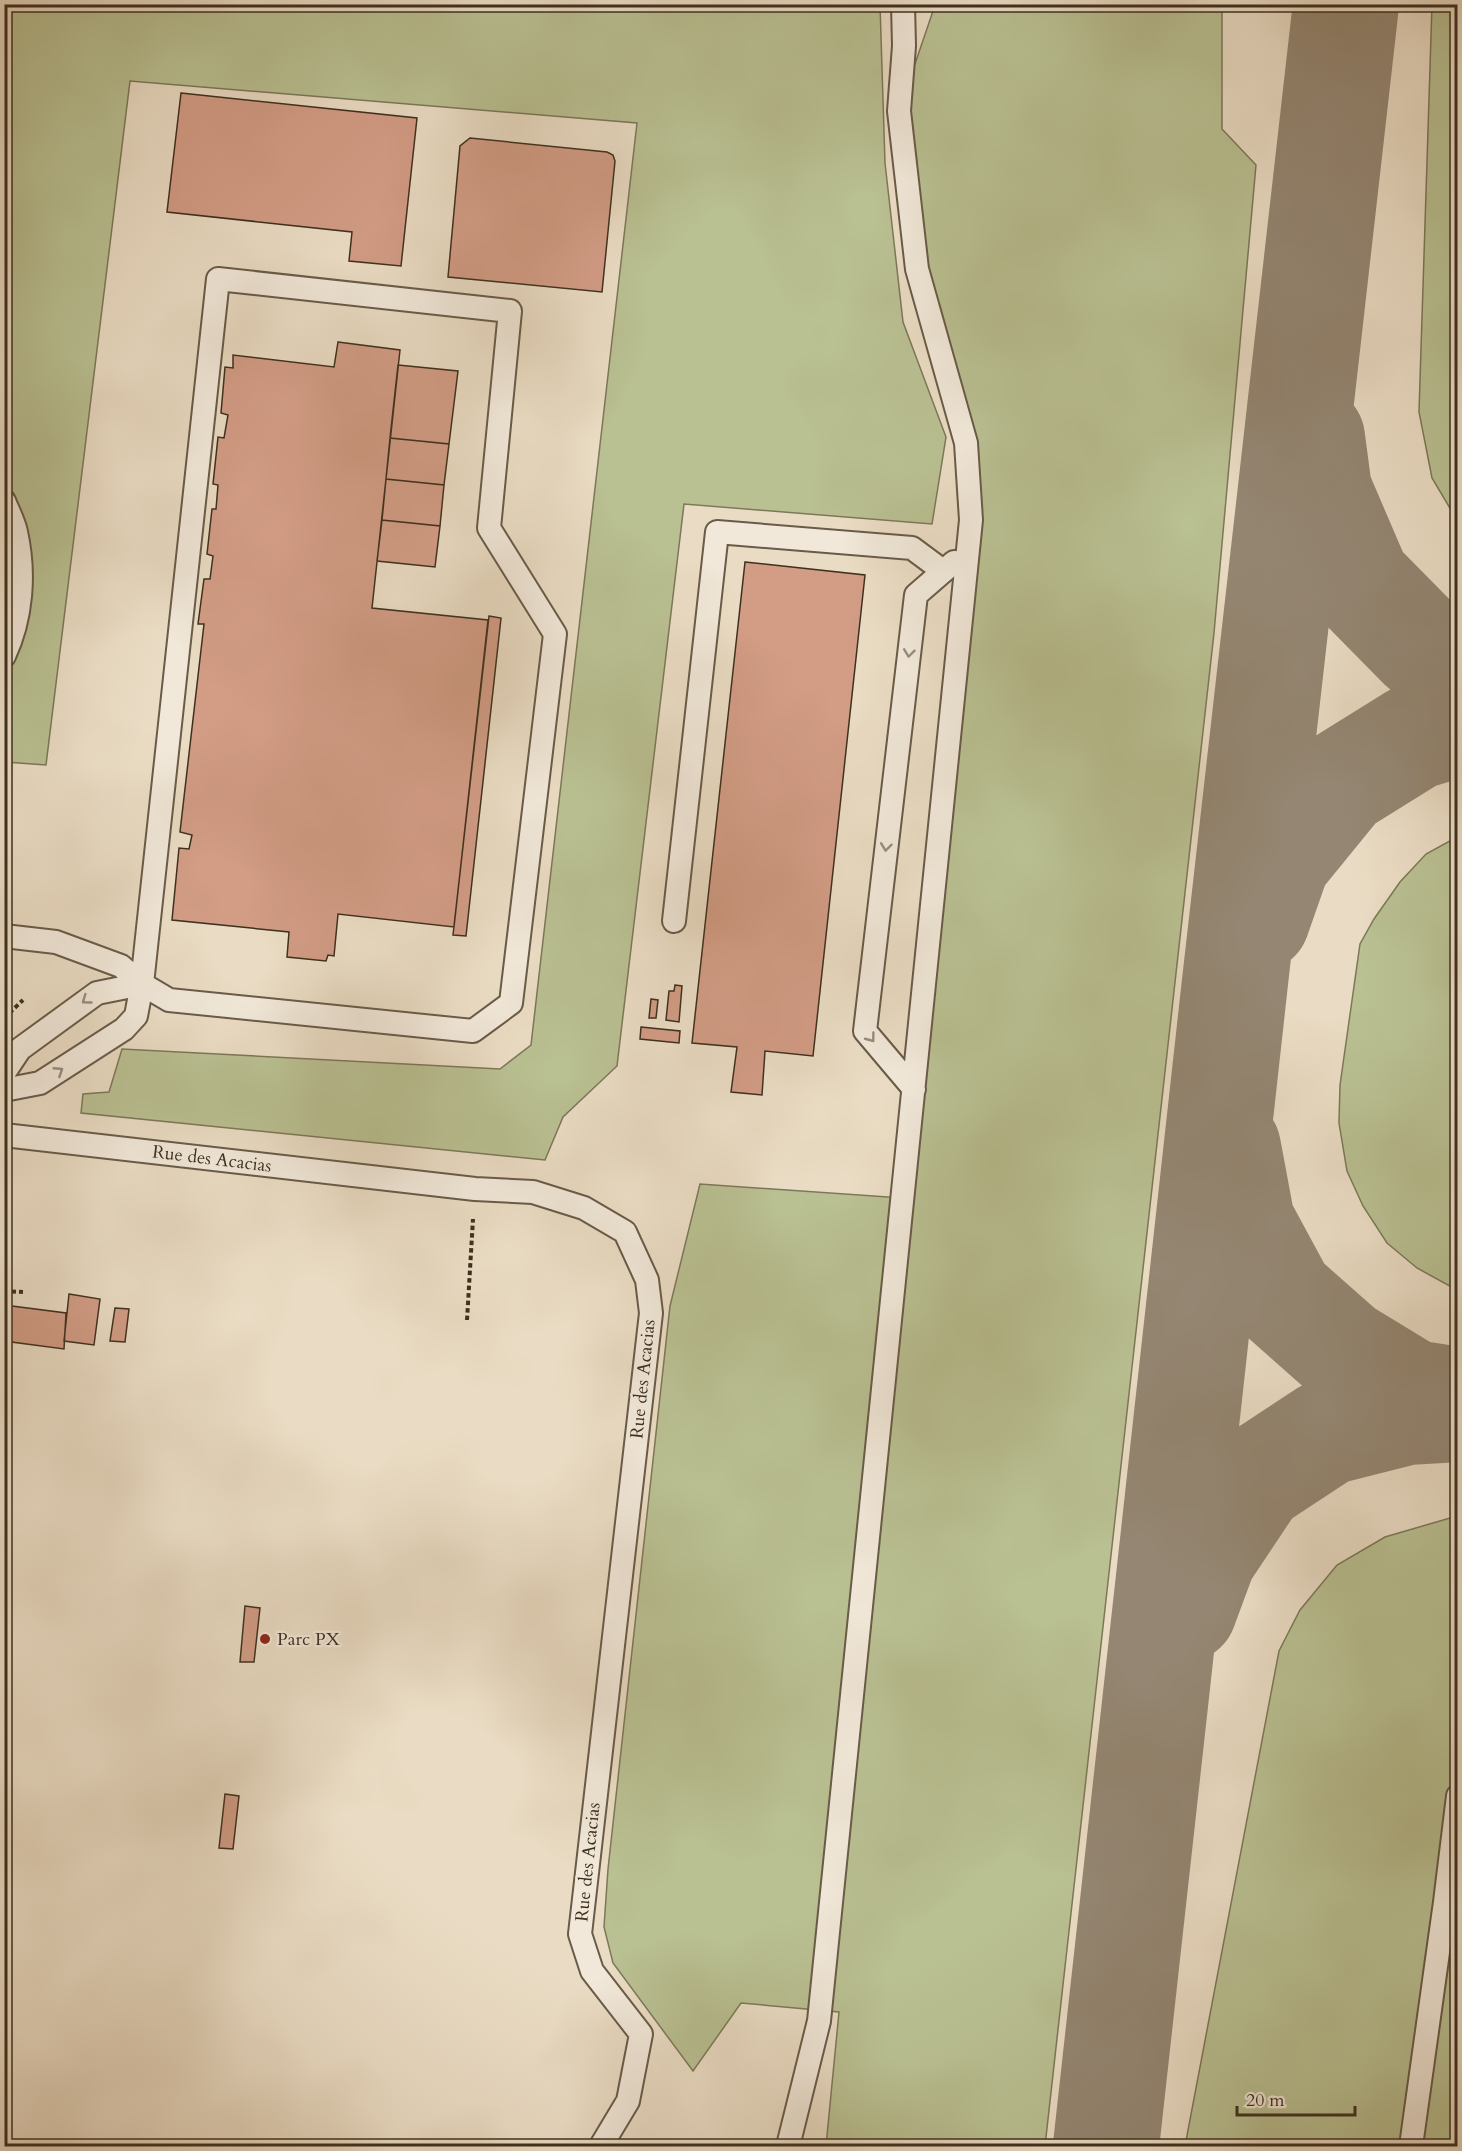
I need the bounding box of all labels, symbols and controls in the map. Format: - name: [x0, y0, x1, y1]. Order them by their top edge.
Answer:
- one-way arrow: [903, 648, 916, 657]
- one-way arrow: [880, 842, 893, 851]
- one-way arrow: [82, 993, 93, 1004]
- one-way arrow: [864, 1031, 875, 1042]
- one-way arrow: [52, 1067, 63, 1078]
- street label: Rue des Acacias: [151, 1139, 273, 1179]
- street label: Rue des Acacias: [624, 1318, 662, 1440]
- place label: Parc PX: [277, 1627, 341, 1652]
- marker: Parc PX: [258, 1632, 272, 1646]
- street label: Rue des Acacias: [569, 1801, 607, 1923]
- scale bar: [1237, 2079, 1356, 2117]
- text: 20 m: [1246, 2088, 1285, 2113]

